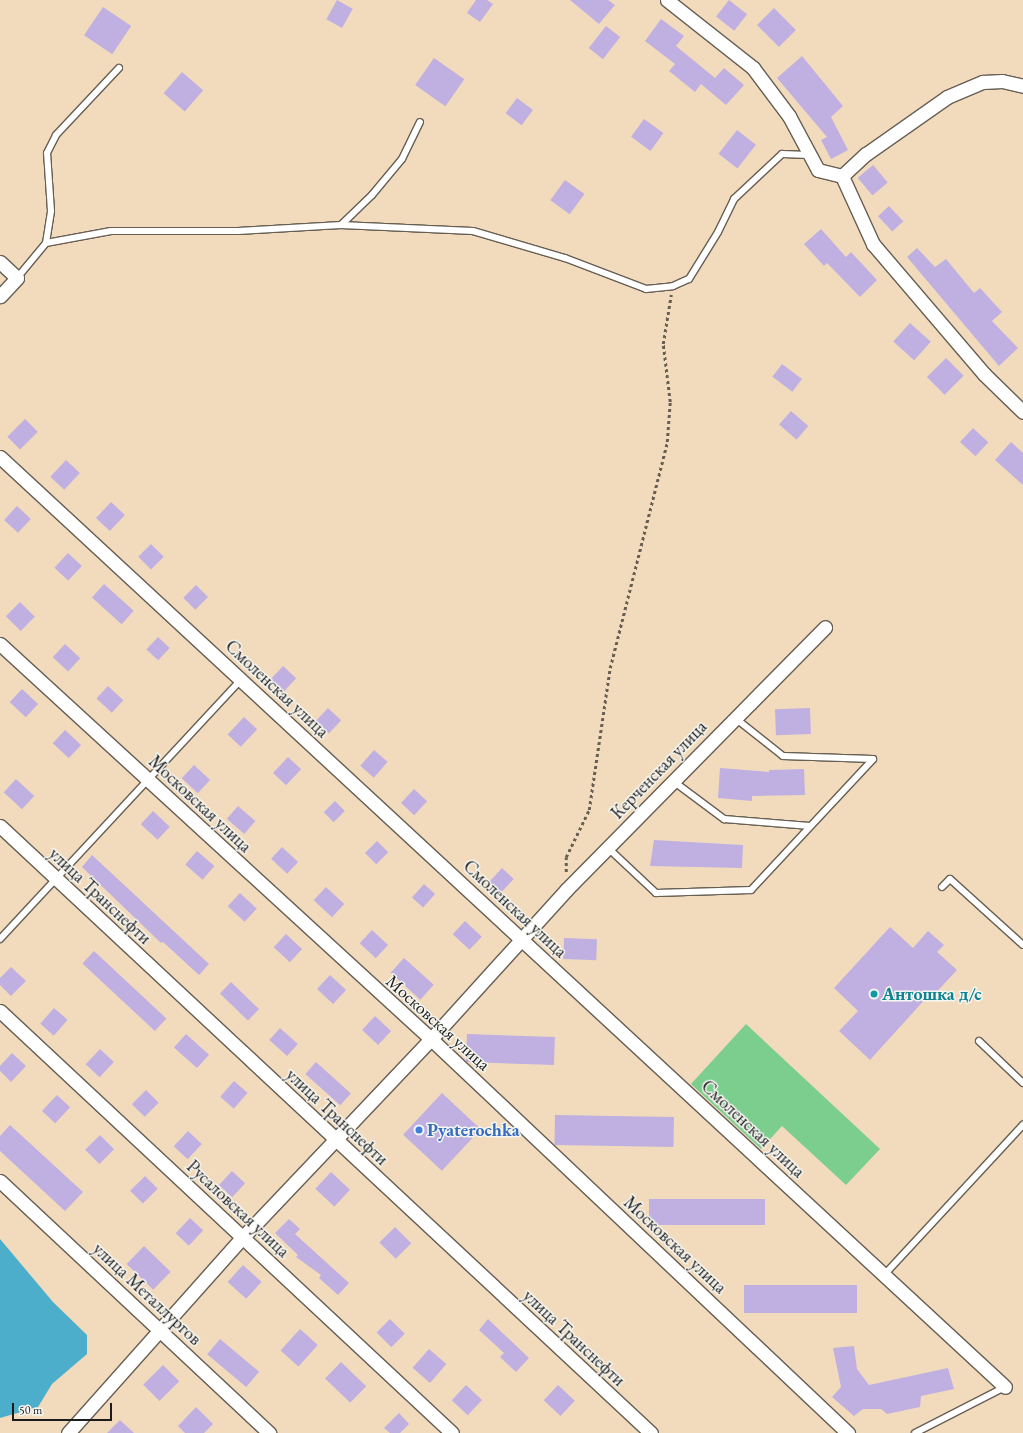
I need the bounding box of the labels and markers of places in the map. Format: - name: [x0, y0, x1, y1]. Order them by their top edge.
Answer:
- place label: Антошка д/с: [882, 983, 982, 1005]
- marker: Антошка д/с: [869, 989, 879, 999]
- place label: Pyaterochka: [427, 1119, 520, 1141]
- marker: Pyaterochka: [414, 1125, 424, 1135]

